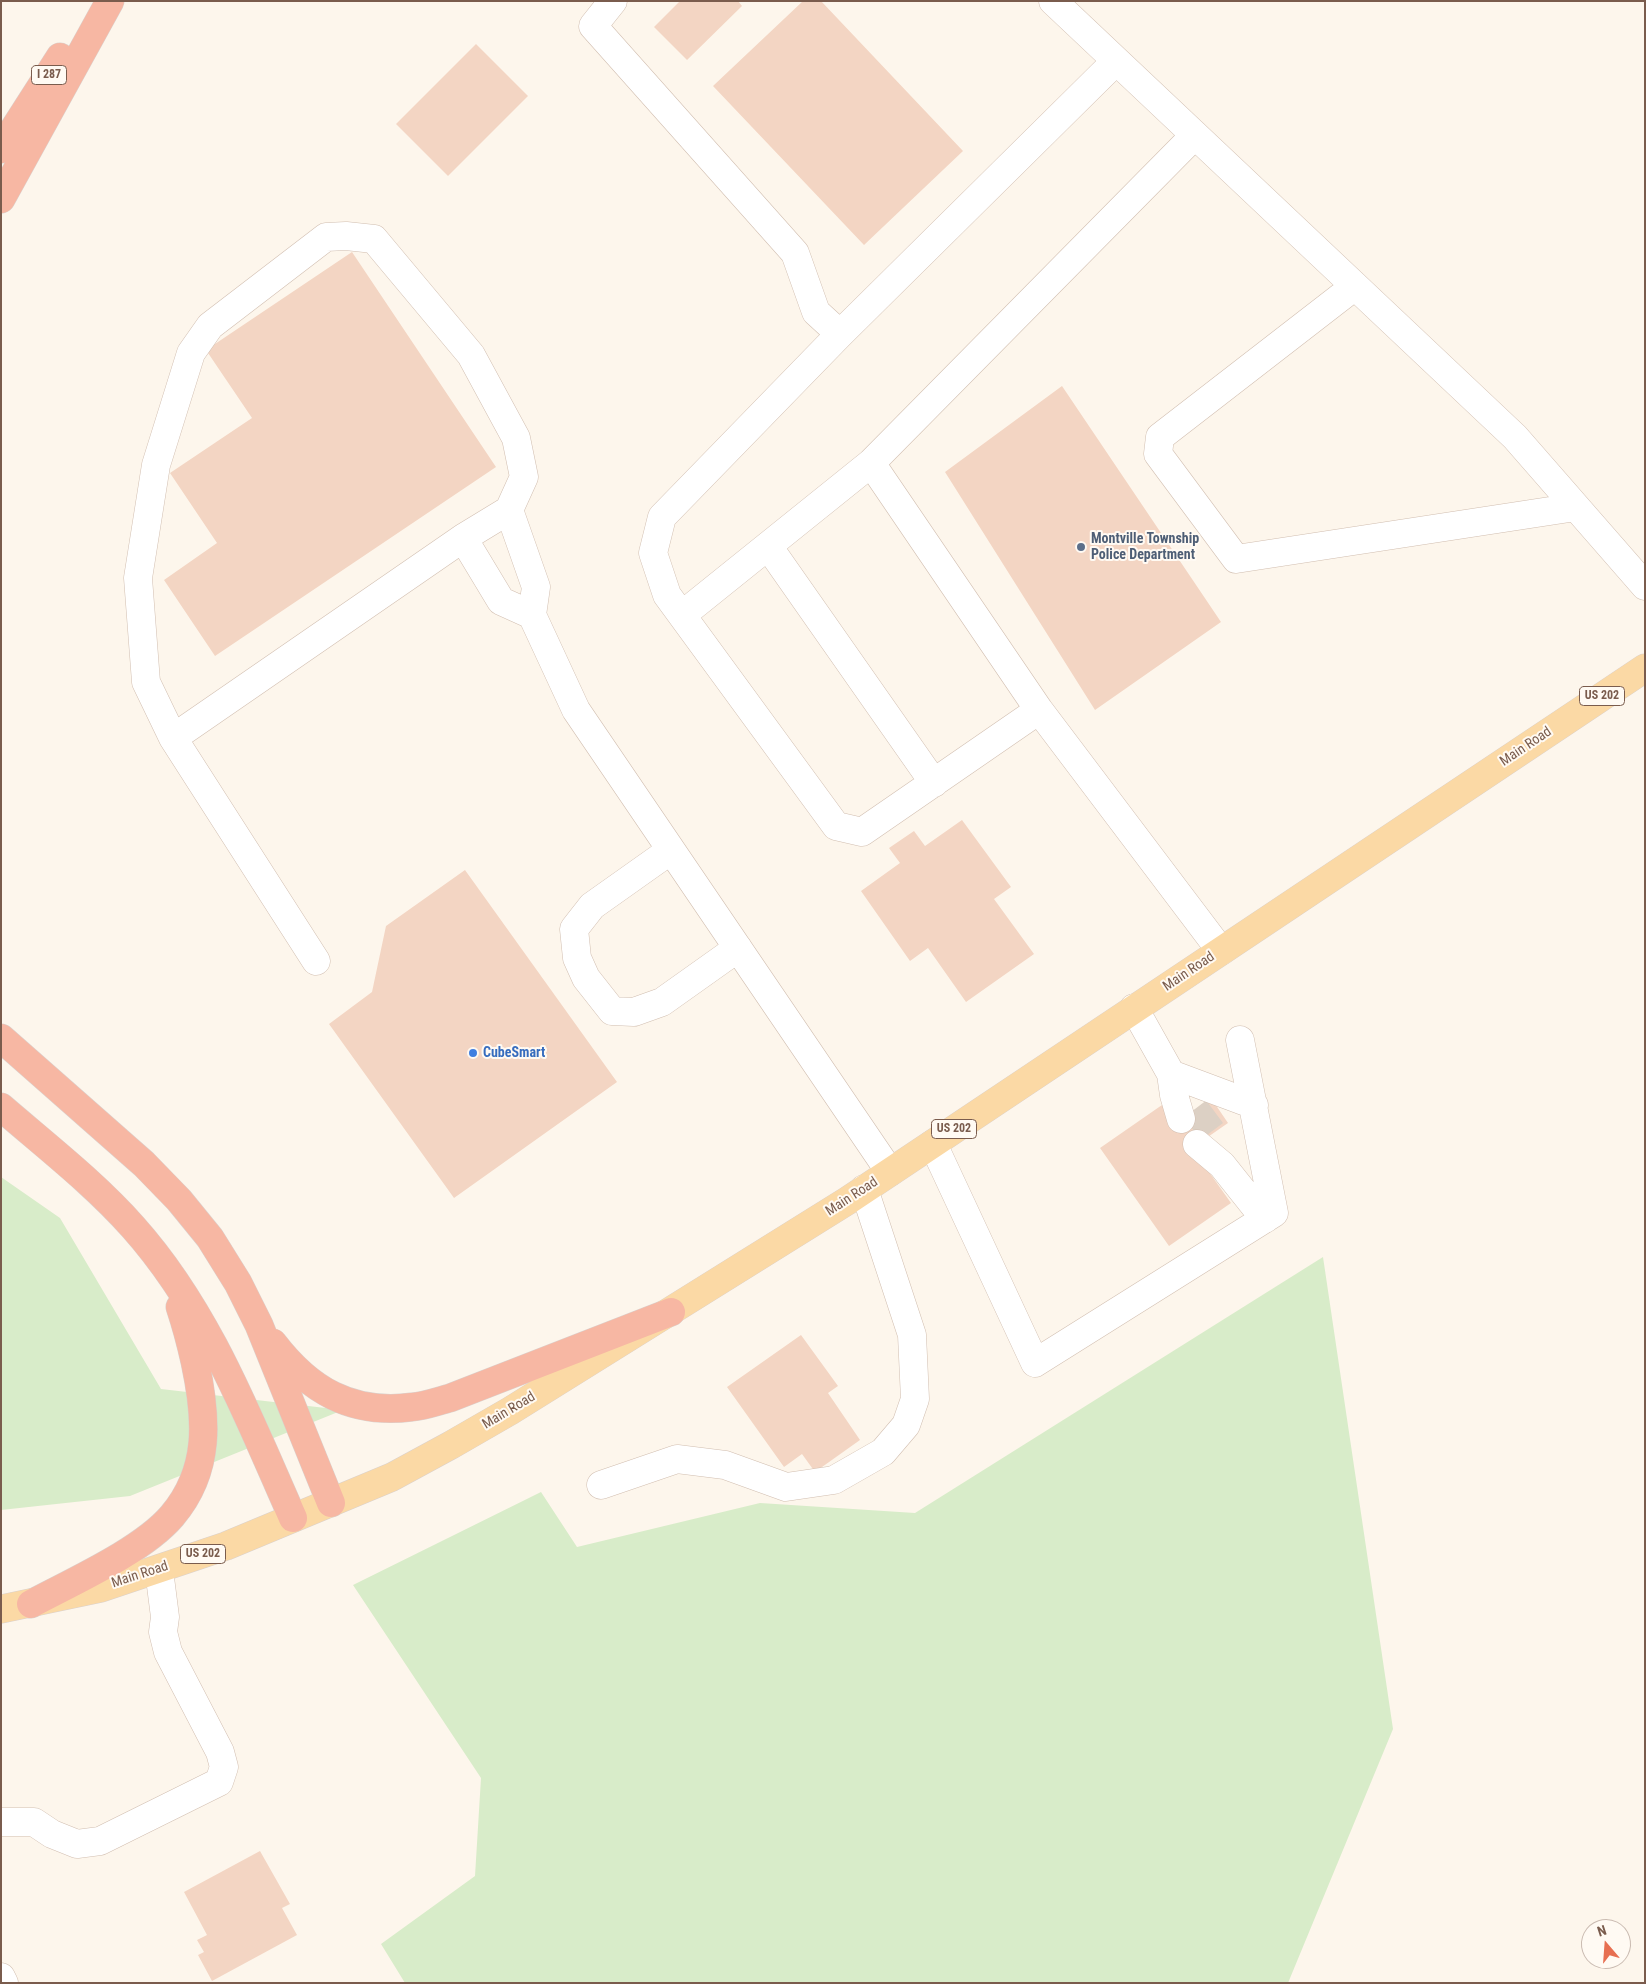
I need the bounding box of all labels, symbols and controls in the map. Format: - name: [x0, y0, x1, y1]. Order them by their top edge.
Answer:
- road number: I 287: [32, 66, 66, 84]
- place label: Montville Township Police Department: [1091, 531, 1199, 564]
- marker: Montville Township Police Department: [1075, 541, 1087, 553]
- road number: US 202: [1580, 686, 1624, 706]
- street label: Main Road: [1497, 724, 1555, 770]
- street label: Main Road: [1160, 949, 1218, 995]
- place label: CubeSmart: [483, 1045, 545, 1061]
- marker: CubeSmart: [467, 1047, 479, 1059]
- road number: US 202: [932, 1120, 976, 1138]
- street label: Main Road: [823, 1174, 881, 1220]
- street label: Main Road: [480, 1389, 538, 1433]
- road number: US 202: [180, 1545, 226, 1564]
- street label: Main Road: [110, 1558, 170, 1592]
- north arrow: [1581, 1919, 1631, 1969]
- text: N: [1595, 1922, 1608, 1940]

